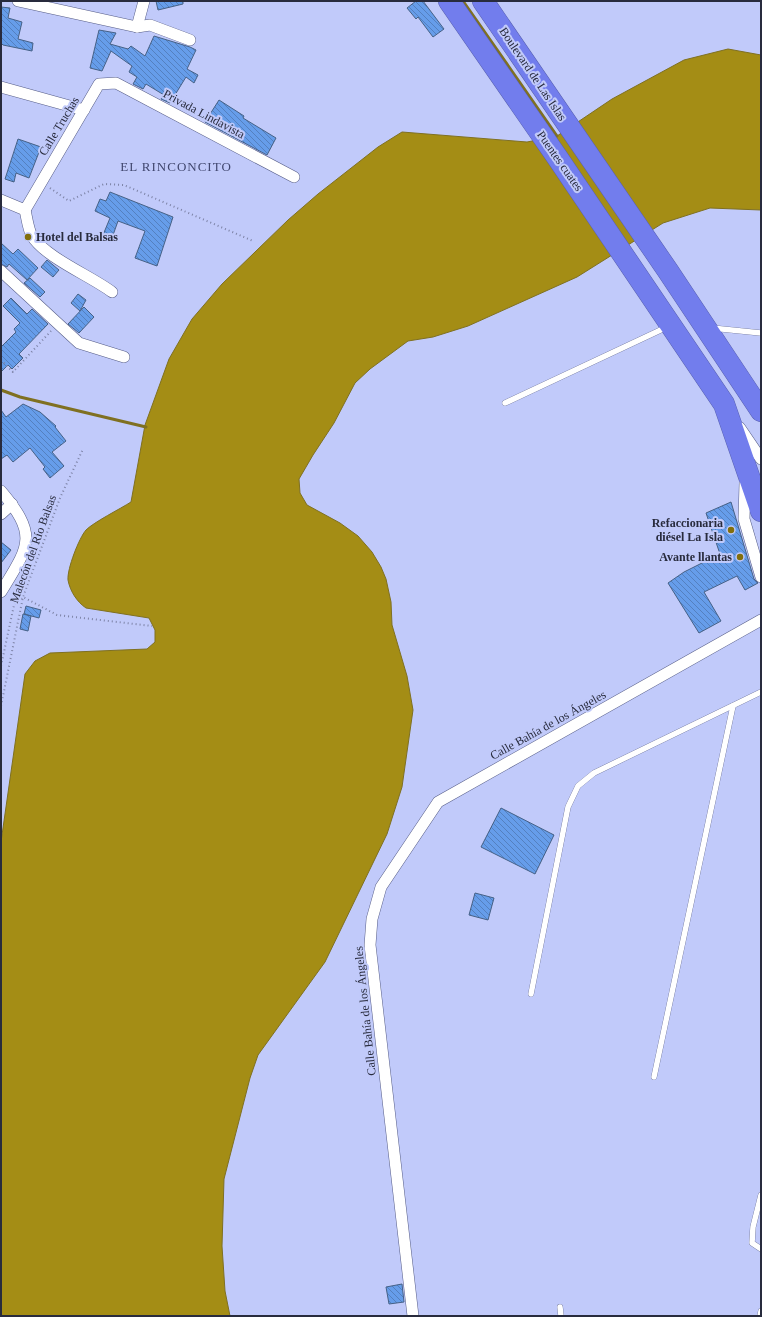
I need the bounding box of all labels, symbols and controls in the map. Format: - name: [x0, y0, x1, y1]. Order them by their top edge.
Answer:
- street label: Boulevard de Las Islas: [497, 25, 570, 124]
- street label: Privada Lindavista: [161, 87, 248, 142]
- street label: Calle Truchas: [36, 94, 82, 158]
- street label: Puentes cuates: [534, 128, 586, 194]
- district label: EL RINCONCITO: [120, 159, 232, 174]
- place label: Hotel del Balsas: [36, 230, 118, 244]
- marker: Hotel del Balsas: [23, 232, 33, 242]
- street label: Malecón del Río Balsas: [7, 493, 59, 605]
- place label: Refaccionaria diésel La Isla: [652, 516, 723, 544]
- marker: Refaccionaria diésel La Isla: [726, 525, 736, 535]
- place label: Avante llantas: [659, 550, 732, 564]
- marker: Avante llantas: [735, 552, 745, 562]
- street label: Calle Bahía de los Ángeles: [488, 687, 609, 763]
- street label: Calle Bahía de los Ángeles: [351, 945, 379, 1076]

